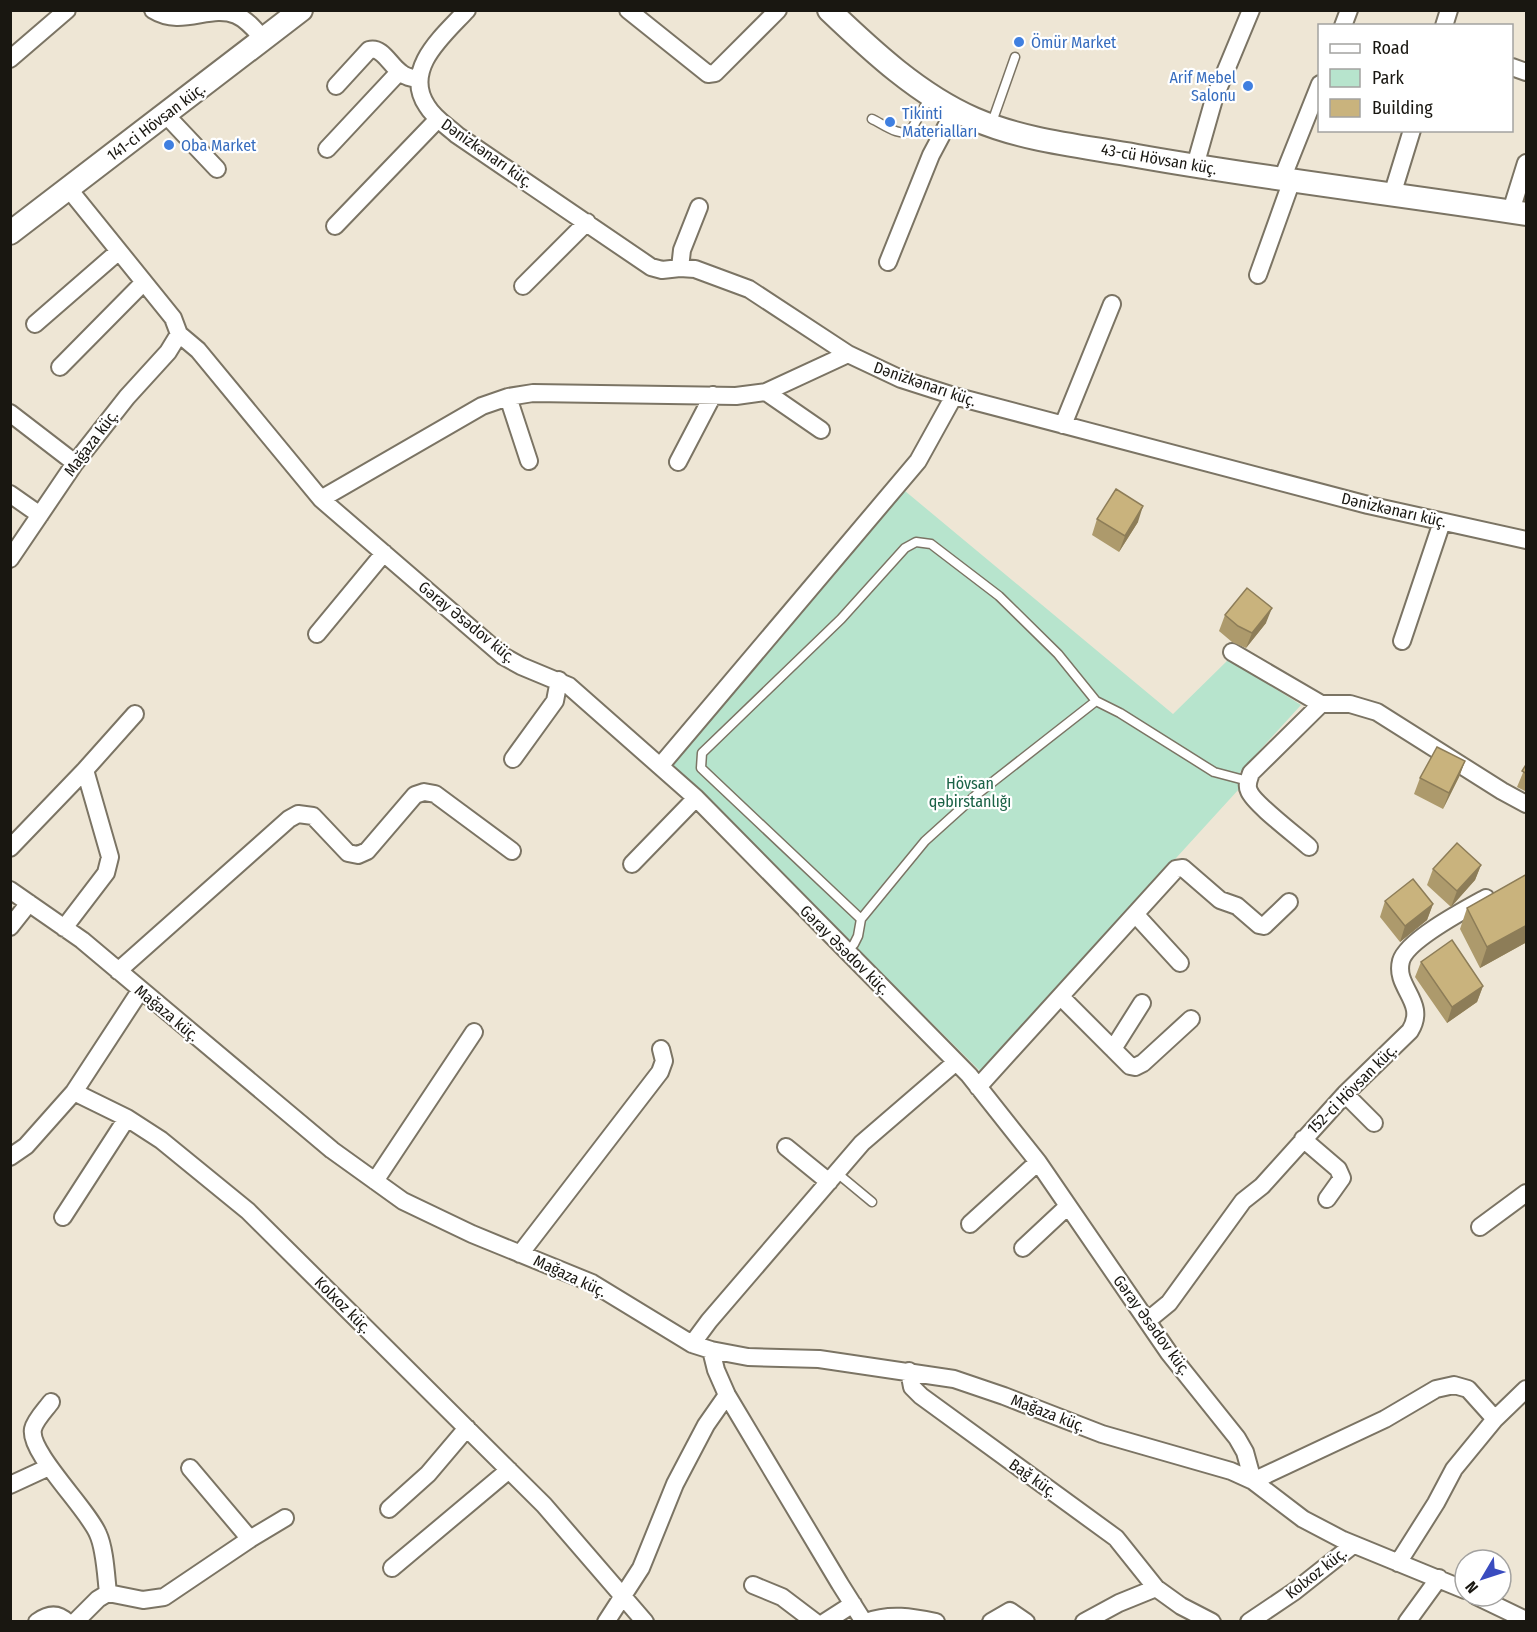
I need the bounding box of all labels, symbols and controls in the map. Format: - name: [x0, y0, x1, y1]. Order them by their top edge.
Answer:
- legend: [1318, 24, 1513, 132]
- place label: Ömür Market: [1031, 33, 1117, 52]
- marker: Ömür Market: [1012, 35, 1026, 49]
- text: Road: [1372, 37, 1409, 59]
- text: Park: [1372, 67, 1405, 89]
- place label: Arif Mebel Salonu: [1169, 68, 1236, 105]
- street label: 141-ci Hövsan küç.: [103, 79, 209, 165]
- marker: Arif Mebel Salonu: [1241, 79, 1255, 93]
- text: Building: [1372, 97, 1433, 119]
- place label: Tikinti Materialları: [902, 104, 977, 141]
- street label: Dənizkənarı küç.: [438, 114, 536, 192]
- marker: Tikinti Materialları: [883, 115, 897, 129]
- place label: Oba Market: [181, 136, 257, 155]
- marker: Oba Market: [162, 138, 176, 152]
- street label: 43-cü Hövsan küç.: [1100, 139, 1218, 179]
- street label: Dənizkənarı küç.: [871, 358, 979, 410]
- street label: Mağaza küç.: [60, 406, 122, 480]
- street label: Dənizkənarı küç.: [1340, 489, 1448, 531]
- street label: Gəray Əsədov küç.: [415, 577, 519, 667]
- park label: Hövsan qəbirstanlığı: [929, 774, 1011, 811]
- street label: Gəray Əsədov küç.: [796, 901, 894, 999]
- street label: Mağaza küç.: [131, 981, 203, 1045]
- street label: 152-ci Hövsan küç.: [1303, 1040, 1401, 1138]
- street label: Mağaza küç.: [531, 1251, 609, 1301]
- street label: Gəray Əsədov küç.: [1109, 1271, 1195, 1379]
- street label: Kolxoz küç.: [311, 1273, 375, 1337]
- street label: Mağaza küç.: [1008, 1390, 1088, 1436]
- street label: Bağ küç.: [1006, 1455, 1060, 1501]
- street label: Kolxoz küç.: [1282, 1543, 1350, 1603]
- north arrow: [1453, 1548, 1513, 1608]
- text: N: [1461, 1577, 1482, 1597]

